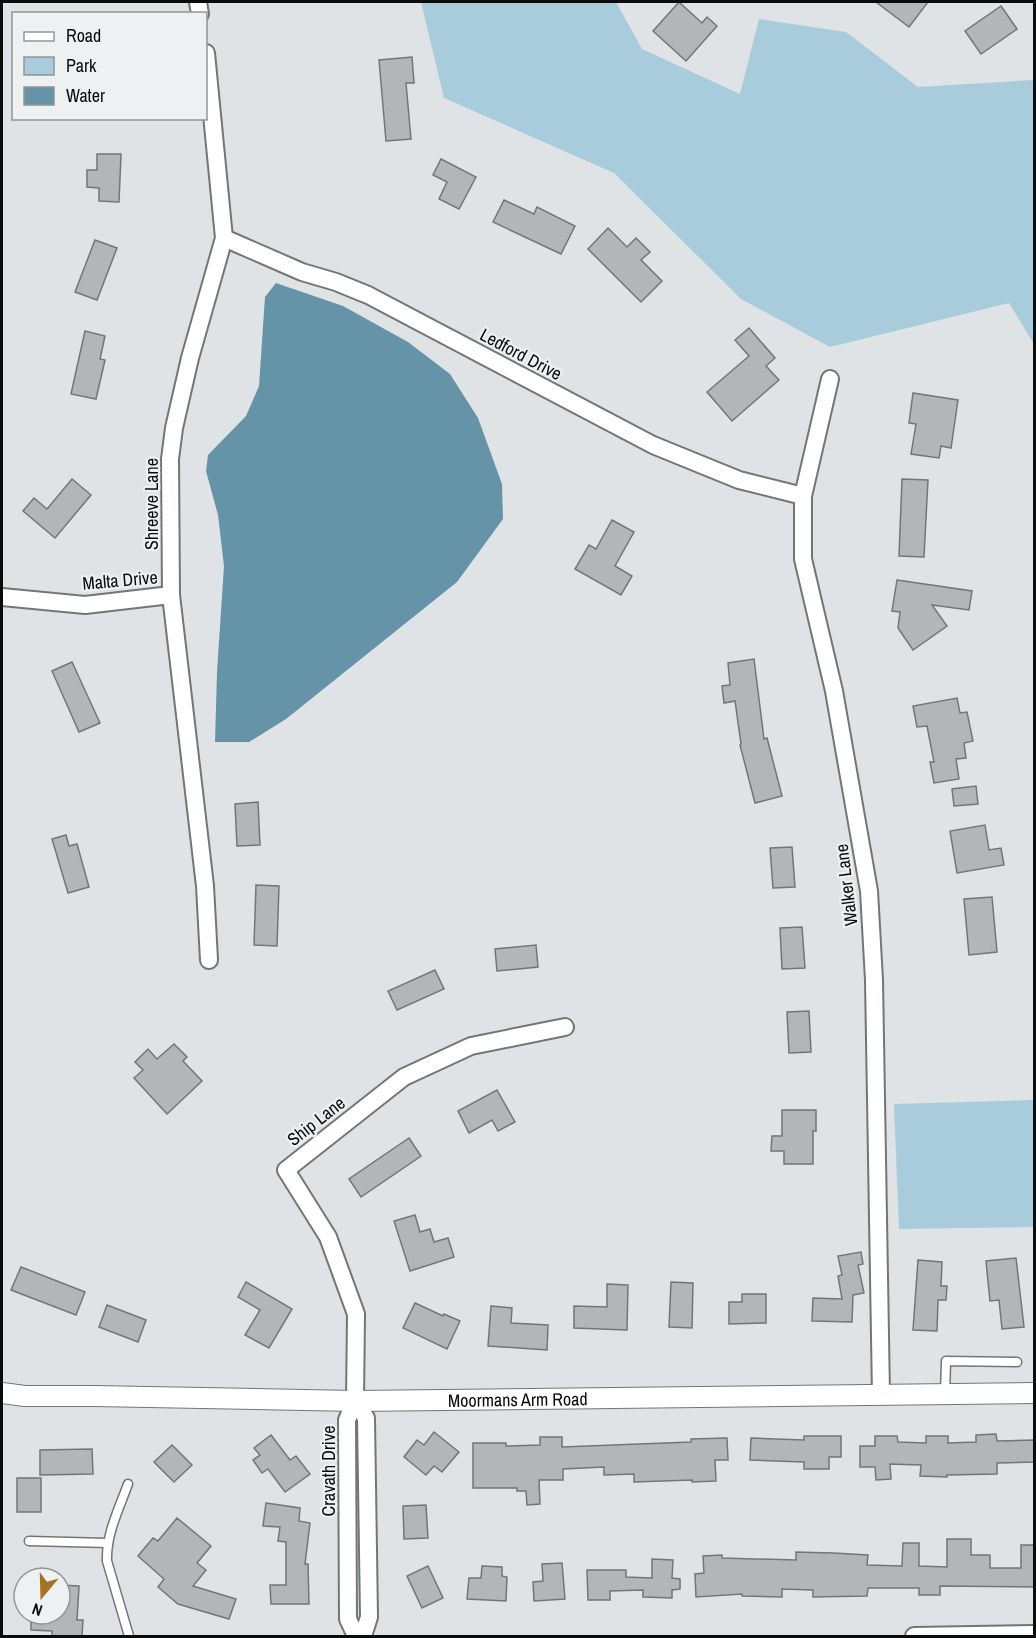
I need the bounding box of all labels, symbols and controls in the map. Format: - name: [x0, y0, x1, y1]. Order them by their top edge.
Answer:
- legend: [12, 12, 207, 120]
- text: Road: [66, 23, 101, 48]
- text: Park: [66, 53, 97, 78]
- text: Water: [66, 83, 105, 108]
- street label: Ledford Drive: [476, 322, 566, 386]
- street label: Shreeve Lane: [139, 458, 164, 550]
- street label: Malta Drive: [81, 564, 159, 596]
- street label: Walker Lane: [829, 843, 863, 927]
- street label: Ship Lane: [282, 1090, 350, 1152]
- street label: Moormans Arm Road: [448, 1386, 588, 1412]
- street label: Cravath Drive: [316, 1425, 341, 1517]
- north arrow: [12, 1566, 72, 1626]
- text: N: [29, 1598, 45, 1622]

